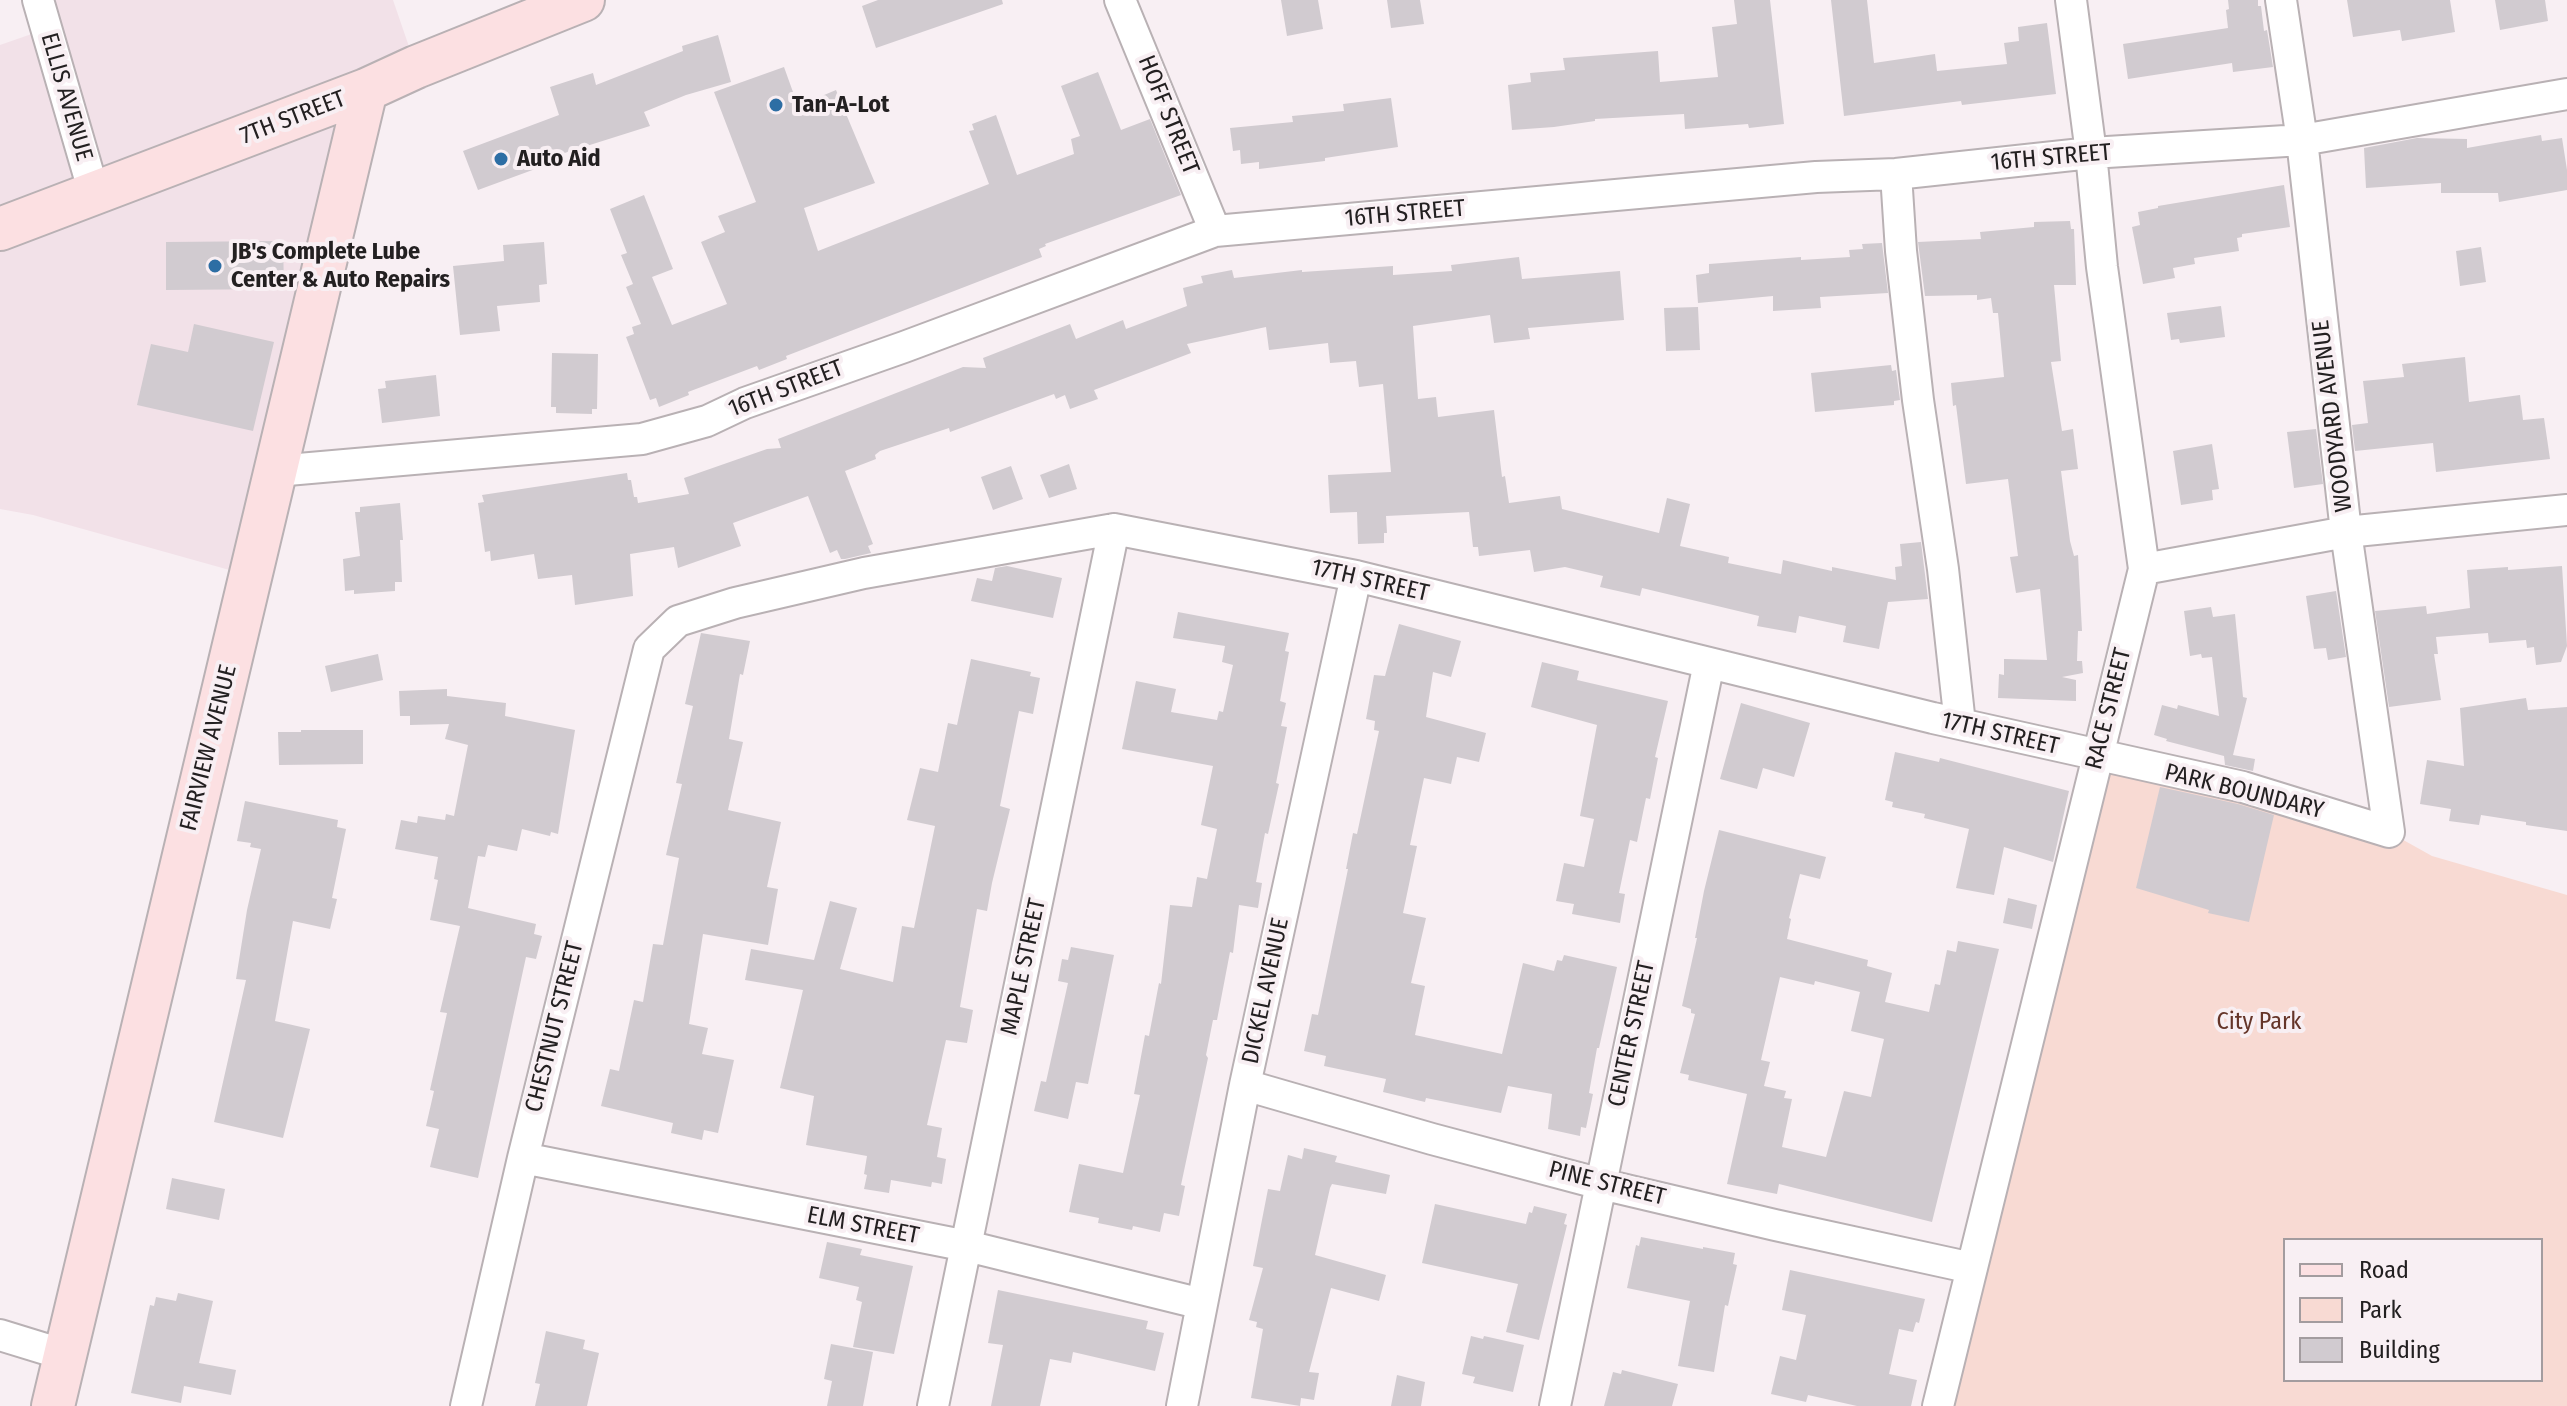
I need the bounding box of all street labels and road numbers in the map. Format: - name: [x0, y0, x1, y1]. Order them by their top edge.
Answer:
- street label: ELLIS AVENUE: [34, 30, 98, 164]
- street label: HOFF STREET: [1131, 51, 1205, 179]
- street label: 7TH STREET: [236, 85, 350, 151]
- street label: 16TH STREET: [1990, 138, 2112, 178]
- street label: 16TH STREET: [1344, 194, 1466, 234]
- street label: WOODYARD AVENUE: [2307, 318, 2359, 514]
- street label: 16TH STREET: [725, 354, 847, 424]
- street label: 17TH STREET: [1309, 554, 1431, 608]
- street label: RACE STREET: [2080, 645, 2138, 773]
- street label: FAIRVIEW AVENUE: [174, 662, 244, 834]
- street label: 17TH STREET: [1939, 707, 2061, 761]
- street label: PARK BOUNDARY: [2162, 758, 2326, 826]
- street label: MAPLE STREET: [995, 896, 1053, 1038]
- street label: DICKEL AVENUE: [1236, 915, 1296, 1067]
- street label: CHESTNUT STREET: [520, 939, 590, 1115]
- street label: CENTER STREET: [1602, 958, 1662, 1110]
- street label: PINE STREET: [1546, 1156, 1668, 1212]
- street label: ELM STREET: [805, 1201, 921, 1251]

